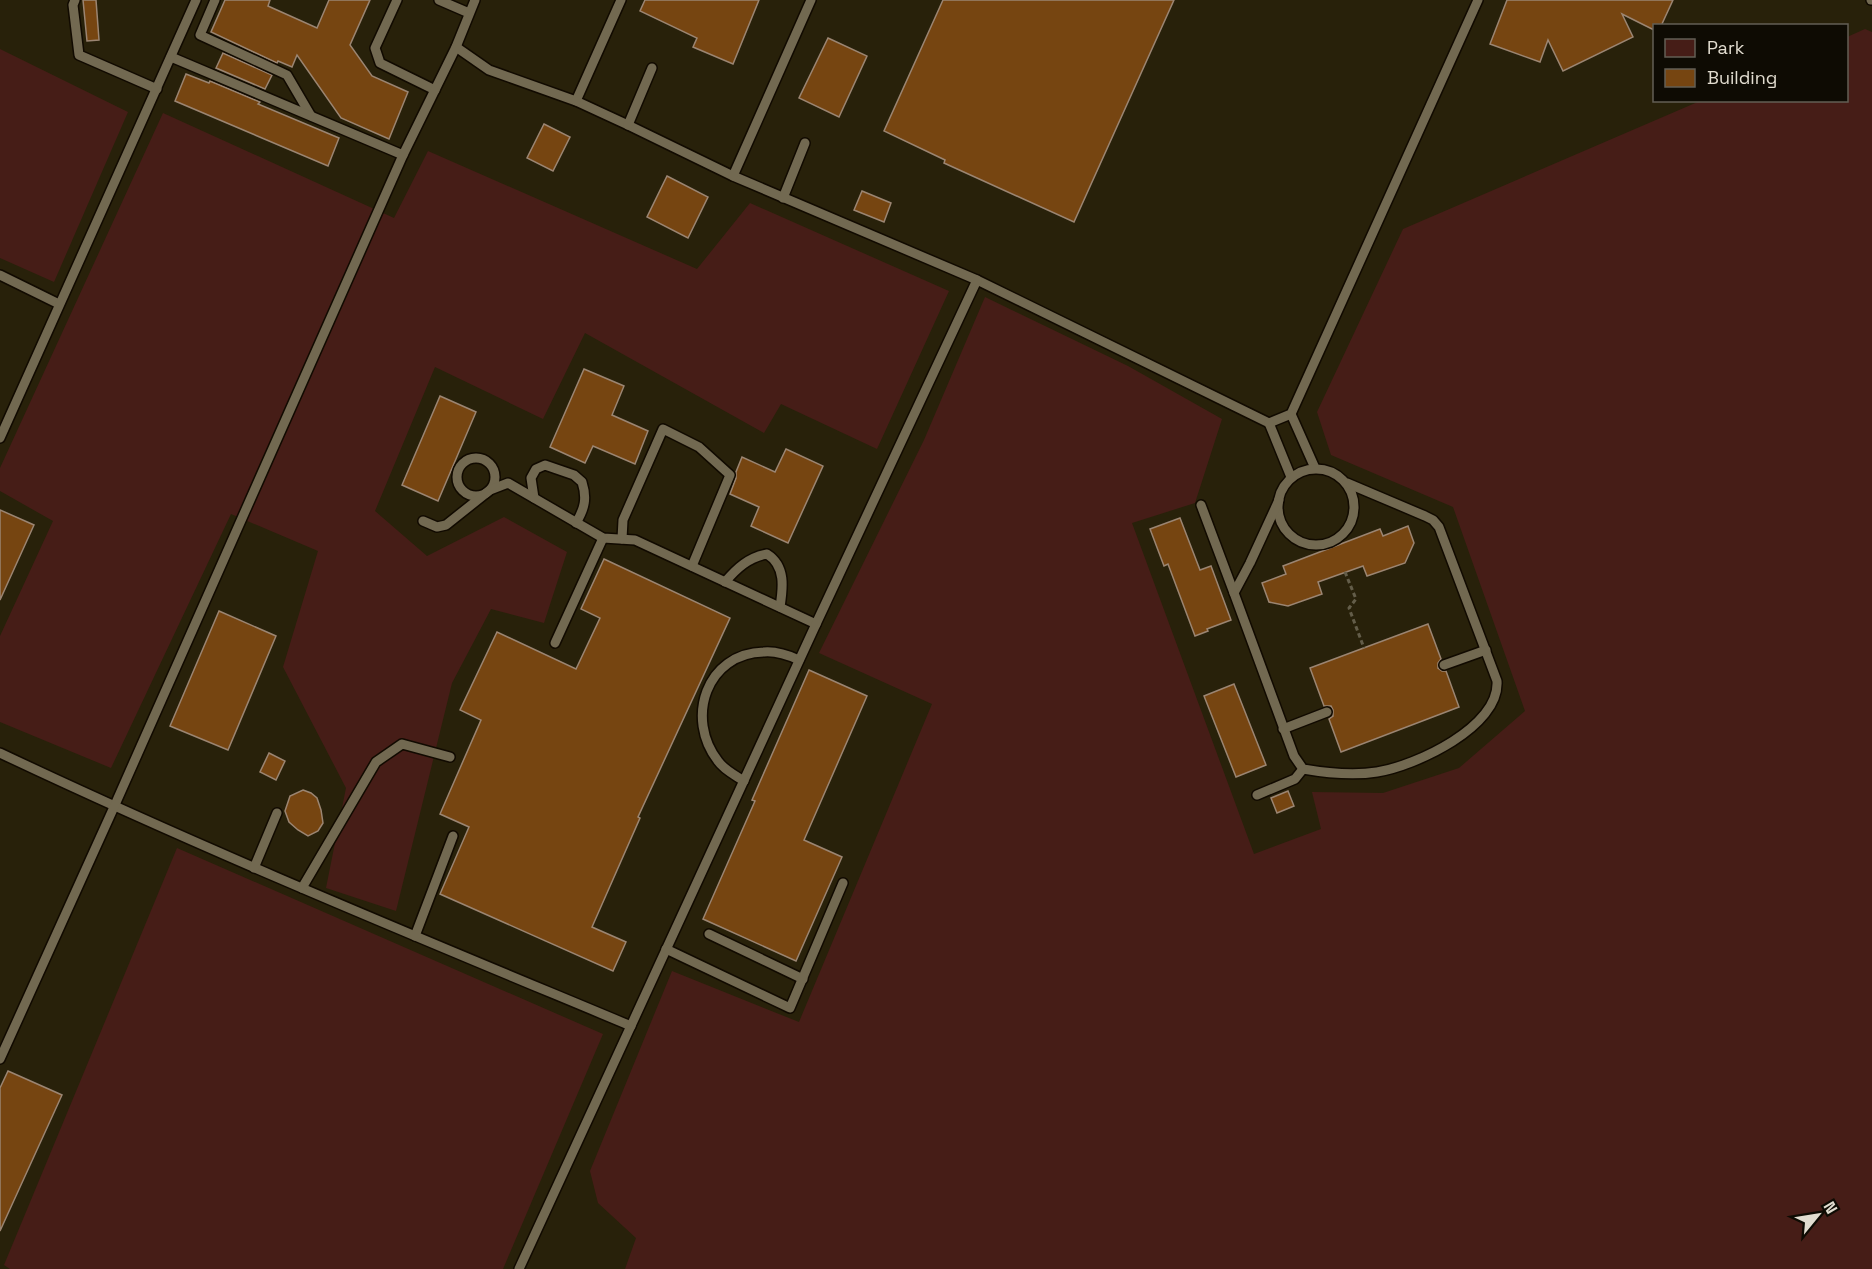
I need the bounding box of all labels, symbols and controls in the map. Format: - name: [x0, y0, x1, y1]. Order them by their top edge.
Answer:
- legend: [1653, 24, 1848, 102]
- text: Park: [1707, 36, 1745, 59]
- text: Building: [1707, 66, 1777, 89]
- north arrow: [1788, 1185, 1848, 1245]
- text: N: [1819, 1198, 1842, 1218]

